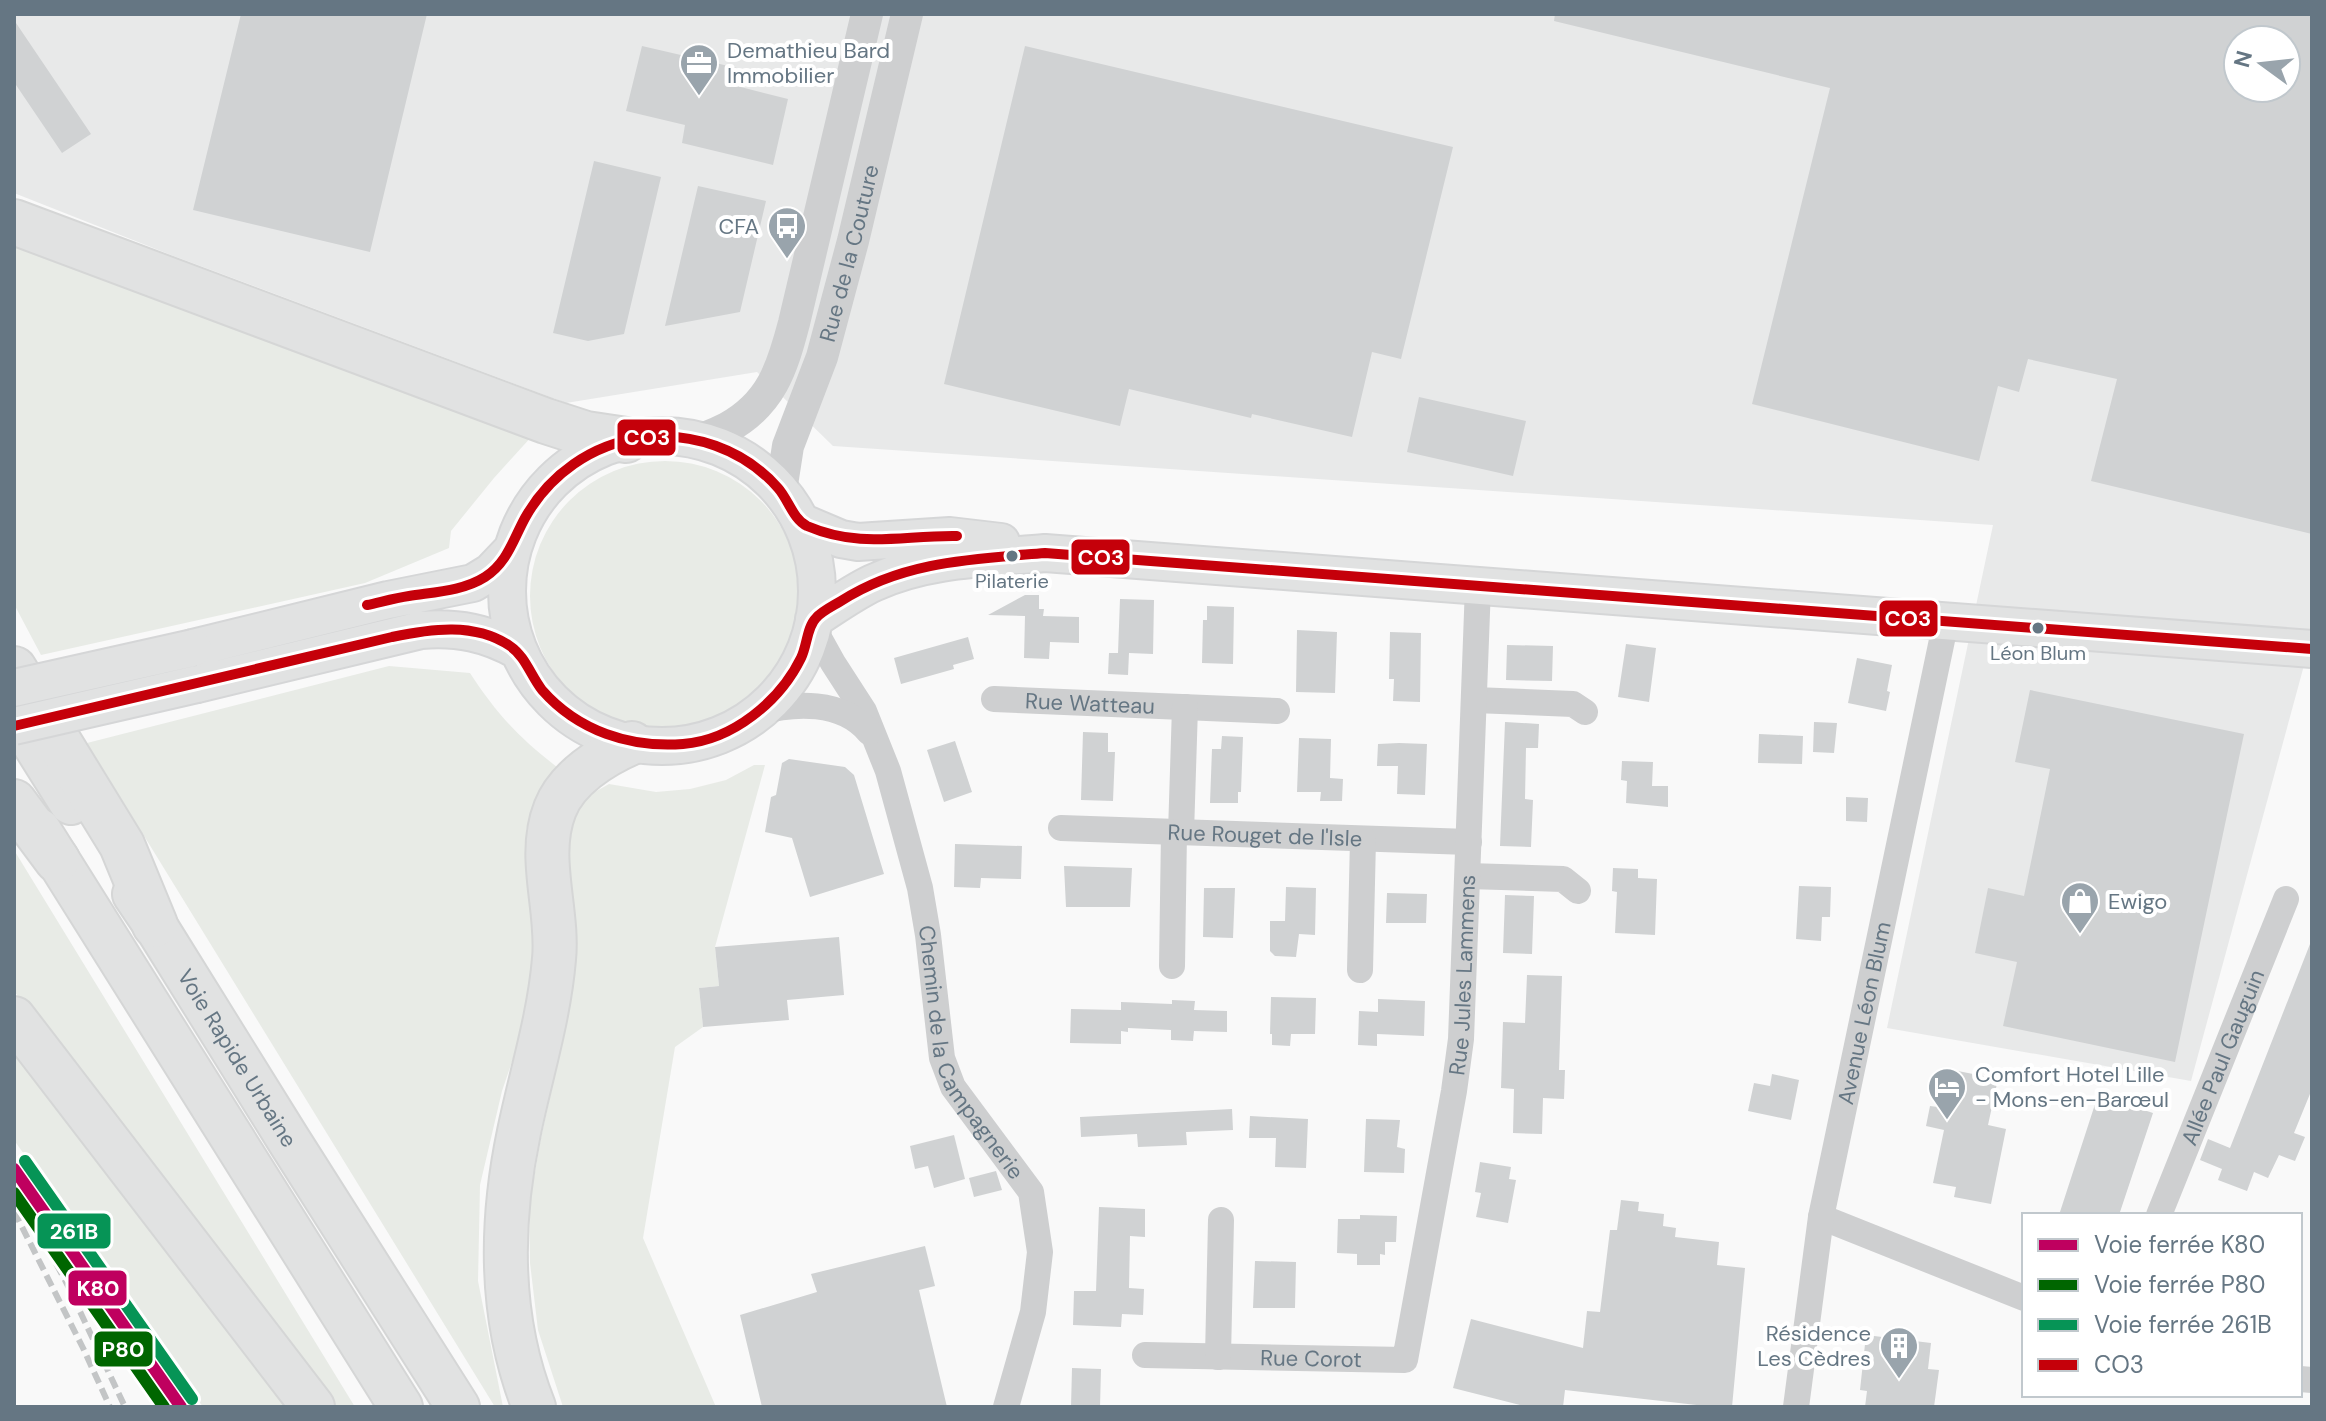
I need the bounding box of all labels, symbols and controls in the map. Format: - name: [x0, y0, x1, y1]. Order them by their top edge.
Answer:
- north arrow: [2222, 24, 2302, 104]
- place label: Demathieu Bard Immobilier: [727, 36, 890, 90]
- office icon: Demathieu Bard Immobilier: [678, 42, 720, 97]
- text: N: [2227, 47, 2259, 70]
- street label: Rue de la Couture: [813, 162, 886, 345]
- bus stop icon: CFA: [766, 205, 808, 260]
- place label: CFA: [718, 212, 759, 241]
- line badge: CO3: [616, 418, 677, 457]
- text: CO3: [624, 423, 670, 452]
- line badge: CO3: [1070, 538, 1131, 576]
- text: CO3: [1078, 543, 1124, 572]
- marker: Pilaterie: [1004, 548, 1020, 564]
- place label: Pilaterie: [975, 568, 1049, 594]
- line badge: CO3: [1878, 599, 1939, 638]
- text: CO3: [1885, 604, 1931, 633]
- marker: Léon Blum: [2030, 620, 2046, 636]
- place label: Léon Blum: [1990, 640, 2086, 666]
- street label: Rue Watteau: [1024, 686, 1155, 721]
- street label: Rue Rouget de l'Isle: [1167, 818, 1363, 853]
- street label: Rue Jules Lammens: [1442, 874, 1482, 1077]
- shop icon: Ewigo: [2059, 880, 2101, 935]
- place label: Ewigo: [2108, 887, 2167, 916]
- street label: Avenue Léon Blum: [1831, 919, 1898, 1107]
- street label: Chemin de la Campagnerie: [912, 923, 1030, 1185]
- street label: Voie Rapide Urbaine: [171, 964, 304, 1153]
- street label: Allée Paul Gauguin: [2175, 965, 2271, 1150]
- place label: Comfort Hotel Lille - Mons-en-Barœul: [1975, 1060, 2169, 1114]
- hotel icon: Comfort Hotel Lille - Mons-en-Barœul: [1926, 1066, 1968, 1121]
- line badge: 261B: [36, 1212, 112, 1250]
- legend: [2022, 1213, 2302, 1397]
- text: 261B: [50, 1217, 98, 1246]
- text: Voie ferrée K80: [2094, 1229, 2265, 1260]
- line badge: K80: [67, 1269, 128, 1307]
- text: Voie ferrée P80: [2094, 1269, 2265, 1300]
- text: K80: [76, 1274, 120, 1303]
- text: Voie ferrée 261B: [2094, 1309, 2272, 1340]
- place label: Résidence Les Cèdres: [1757, 1319, 1871, 1373]
- building icon: Résidence Les Cèdres: [1878, 1325, 1920, 1380]
- line badge: P80: [93, 1330, 154, 1368]
- text: P80: [102, 1335, 144, 1364]
- street label: Rue Corot: [1260, 1343, 1362, 1374]
- text: CO3: [2094, 1349, 2144, 1380]

